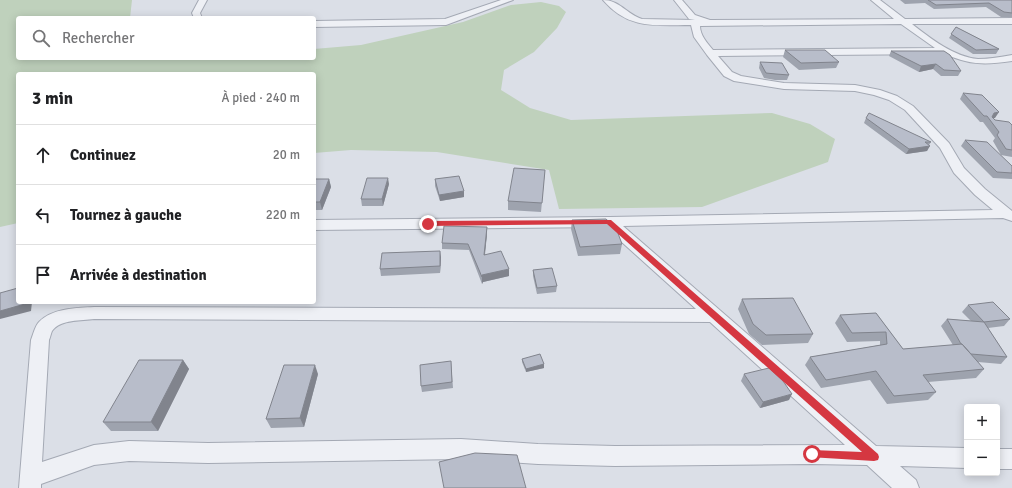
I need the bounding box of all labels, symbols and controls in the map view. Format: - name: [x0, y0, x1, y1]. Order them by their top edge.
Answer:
- search box: [16, 16, 316, 60]
- icon: search: [30, 27, 52, 49]
- text: Rechercher: [62, 29, 135, 47]
- text: 3 min: [32, 88, 73, 109]
- text: À pied · 240 m: [221, 90, 300, 106]
- icon: ahead: [32, 144, 54, 166]
- text: Continuez: [70, 146, 136, 164]
- text: 20 m: [273, 147, 300, 163]
- icon: left: [32, 204, 54, 226]
- text: Tournez à gauche: [70, 206, 182, 224]
- text: 220 m: [266, 207, 300, 223]
- route end: [419, 215, 437, 233]
- icon: arrive: [32, 264, 54, 286]
- text: Arrivée à destination: [70, 266, 207, 284]
- map controls: [964, 404, 1000, 476]
- button: +: [964, 404, 1000, 440]
- button: −: [964, 440, 1000, 476]
- route start: [803, 445, 821, 463]

